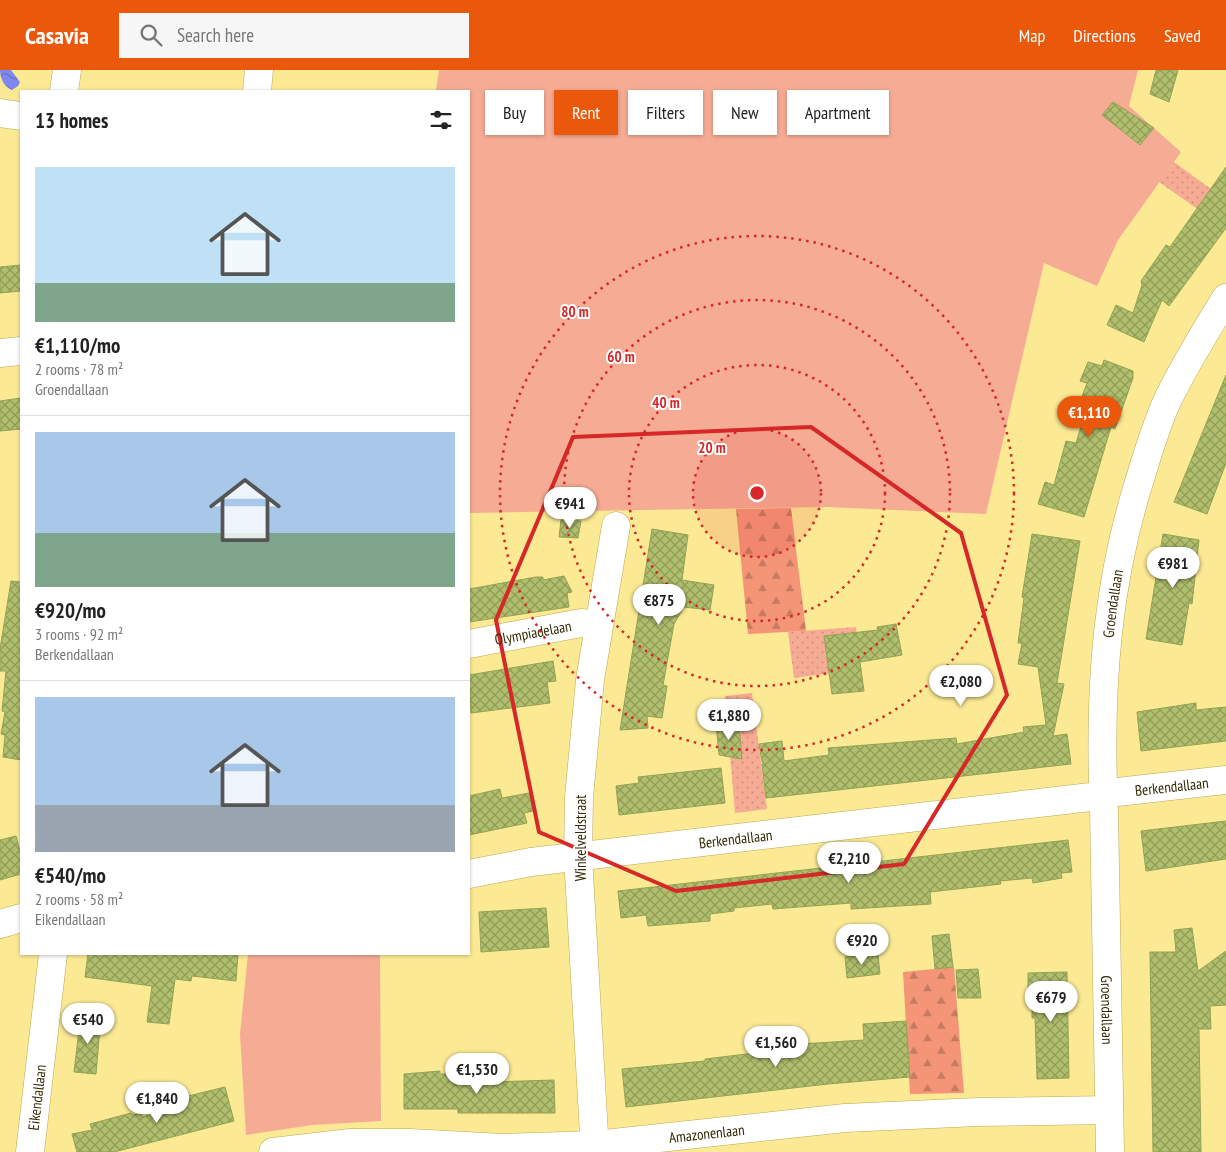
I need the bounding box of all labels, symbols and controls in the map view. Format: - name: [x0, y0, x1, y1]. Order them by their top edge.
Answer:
- search box: [119, 13, 469, 58]
- text: Casavia: [25, 20, 89, 51]
- icon: search: [137, 21, 165, 49]
- text: Search here: [177, 23, 254, 47]
- text: Map: [1019, 24, 1045, 47]
- text: Directions: [1073, 24, 1136, 47]
- text: Saved: [1164, 24, 1201, 47]
- chip: Buy: [485, 90, 544, 135]
- chip: Rent: [554, 90, 618, 135]
- chip: Filters: [628, 90, 703, 135]
- chip: New: [713, 90, 777, 135]
- chip: Apartment: [787, 90, 889, 135]
- icon: filters: [427, 106, 455, 134]
- text: 13 homes: [35, 107, 108, 134]
- icon: home: [200, 199, 290, 289]
- text: 80 m: [561, 302, 589, 321]
- text: €1,110/mo: [35, 332, 120, 359]
- text: 60 m: [607, 347, 635, 366]
- text: 2 rooms · 78 m²: [35, 359, 123, 379]
- text: Groendallaan: [35, 379, 108, 399]
- text: 40 m: [652, 393, 680, 412]
- pin: €1,110: [1048, 396, 1130, 438]
- text: €1,110: [1068, 402, 1110, 422]
- text: 20 m: [698, 438, 726, 457]
- icon: home: [200, 465, 290, 555]
- centre of rings: [748, 484, 766, 502]
- pin: €941: [540, 486, 600, 529]
- text: €941: [555, 493, 585, 513]
- pin: €981: [1143, 546, 1203, 589]
- text: €981: [1158, 553, 1188, 573]
- street label: Groendallaan: [1098, 568, 1127, 639]
- pin: €875: [629, 584, 689, 626]
- text: €875: [644, 590, 674, 610]
- text: €920/mo: [35, 597, 106, 624]
- street label: Olympiadelaan: [493, 616, 573, 649]
- text: 3 rooms · 92 m²: [35, 624, 123, 644]
- text: Berkendallaan: [35, 644, 114, 664]
- pin: €2,080: [920, 664, 1002, 707]
- text: €2,080: [940, 671, 982, 691]
- pin: €1,880: [688, 698, 770, 741]
- text: €1,880: [708, 705, 750, 725]
- icon: home: [200, 730, 290, 820]
- street label: Berkendallaan: [1134, 772, 1209, 799]
- street label: Winkelveldstraat: [571, 795, 590, 881]
- street label: Berkendallaan: [698, 825, 773, 852]
- pin: €2,210: [808, 842, 890, 884]
- text: €2,210: [828, 848, 870, 868]
- text: €540/mo: [35, 862, 106, 889]
- text: 2 rooms · 58 m²: [35, 889, 123, 909]
- text: Eikendallaan: [35, 909, 106, 929]
- pin: €920: [832, 924, 892, 966]
- text: €920: [847, 930, 877, 950]
- street label: Groendallaan: [1097, 975, 1118, 1045]
- pin: €679: [1021, 980, 1081, 1023]
- text: €679: [1036, 987, 1066, 1007]
- pin: €540: [58, 1002, 118, 1045]
- text: €540: [73, 1009, 103, 1029]
- pin: €1,560: [735, 1026, 817, 1068]
- text: €1,560: [755, 1032, 797, 1052]
- pin: €1,530: [436, 1052, 518, 1095]
- text: €1,530: [456, 1059, 498, 1079]
- street label: Eikendallaan: [23, 1063, 50, 1131]
- pin: €1,840: [116, 1082, 198, 1124]
- text: €1,840: [136, 1088, 178, 1108]
- street label: Amazonenlaan: [668, 1119, 746, 1146]

